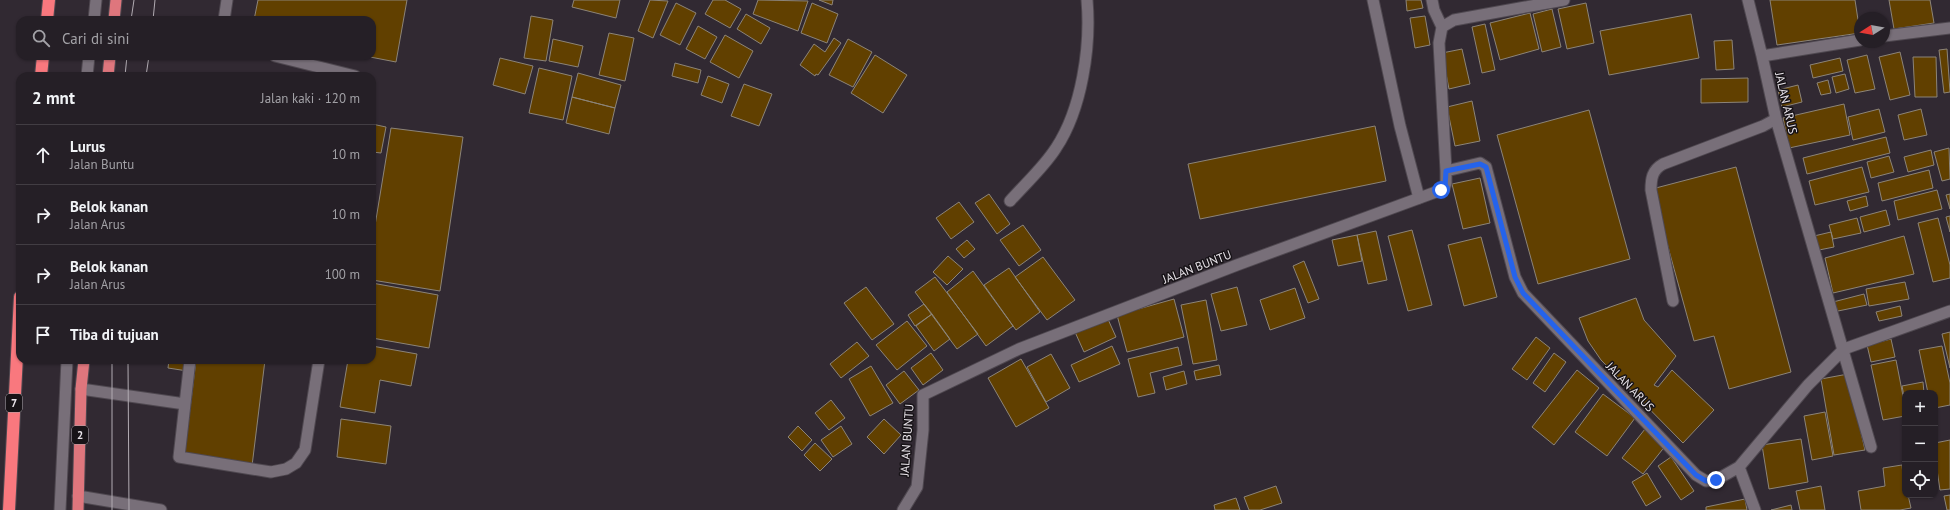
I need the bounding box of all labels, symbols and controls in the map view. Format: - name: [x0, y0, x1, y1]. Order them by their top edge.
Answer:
- north arrow: [1854, 12, 1890, 48]
- search box: [16, 16, 376, 60]
- icon: search: [30, 27, 52, 49]
- text: Cari di sini: [62, 29, 130, 48]
- street label: JALAN ARUS: [1772, 70, 1801, 135]
- text: 2 mnt: [32, 87, 75, 109]
- text: Jalan kaki · 120 m: [261, 90, 360, 107]
- text: Lurus: [70, 137, 105, 156]
- icon: ahead: [32, 144, 54, 166]
- text: 10 m: [332, 146, 360, 163]
- text: Jalan Buntu: [70, 156, 134, 173]
- route start: [1432, 181, 1450, 199]
- text: Belok kanan: [70, 197, 148, 216]
- icon: right: [32, 204, 54, 226]
- text: 10 m: [332, 206, 360, 223]
- text: Jalan Arus: [70, 216, 125, 233]
- street label: JALAN BUNTU: [1159, 247, 1233, 287]
- text: Belok kanan: [70, 257, 148, 276]
- icon: right: [32, 264, 54, 286]
- text: 100 m: [325, 266, 360, 283]
- text: Jalan Arus: [70, 276, 125, 293]
- icon: arrive: [32, 324, 54, 346]
- text: Tiba di tujuan: [70, 325, 159, 344]
- street label: JALAN ARUS: [1602, 358, 1658, 415]
- map controls: [1902, 390, 1938, 498]
- button: +: [1902, 390, 1938, 426]
- road number: 7: [6, 394, 22, 412]
- street label: JALAN BUNTU: [896, 403, 917, 478]
- road number: 2: [72, 426, 88, 444]
- button: −: [1902, 426, 1938, 462]
- button: locate: [1902, 462, 1938, 498]
- route end: [1707, 471, 1725, 489]

